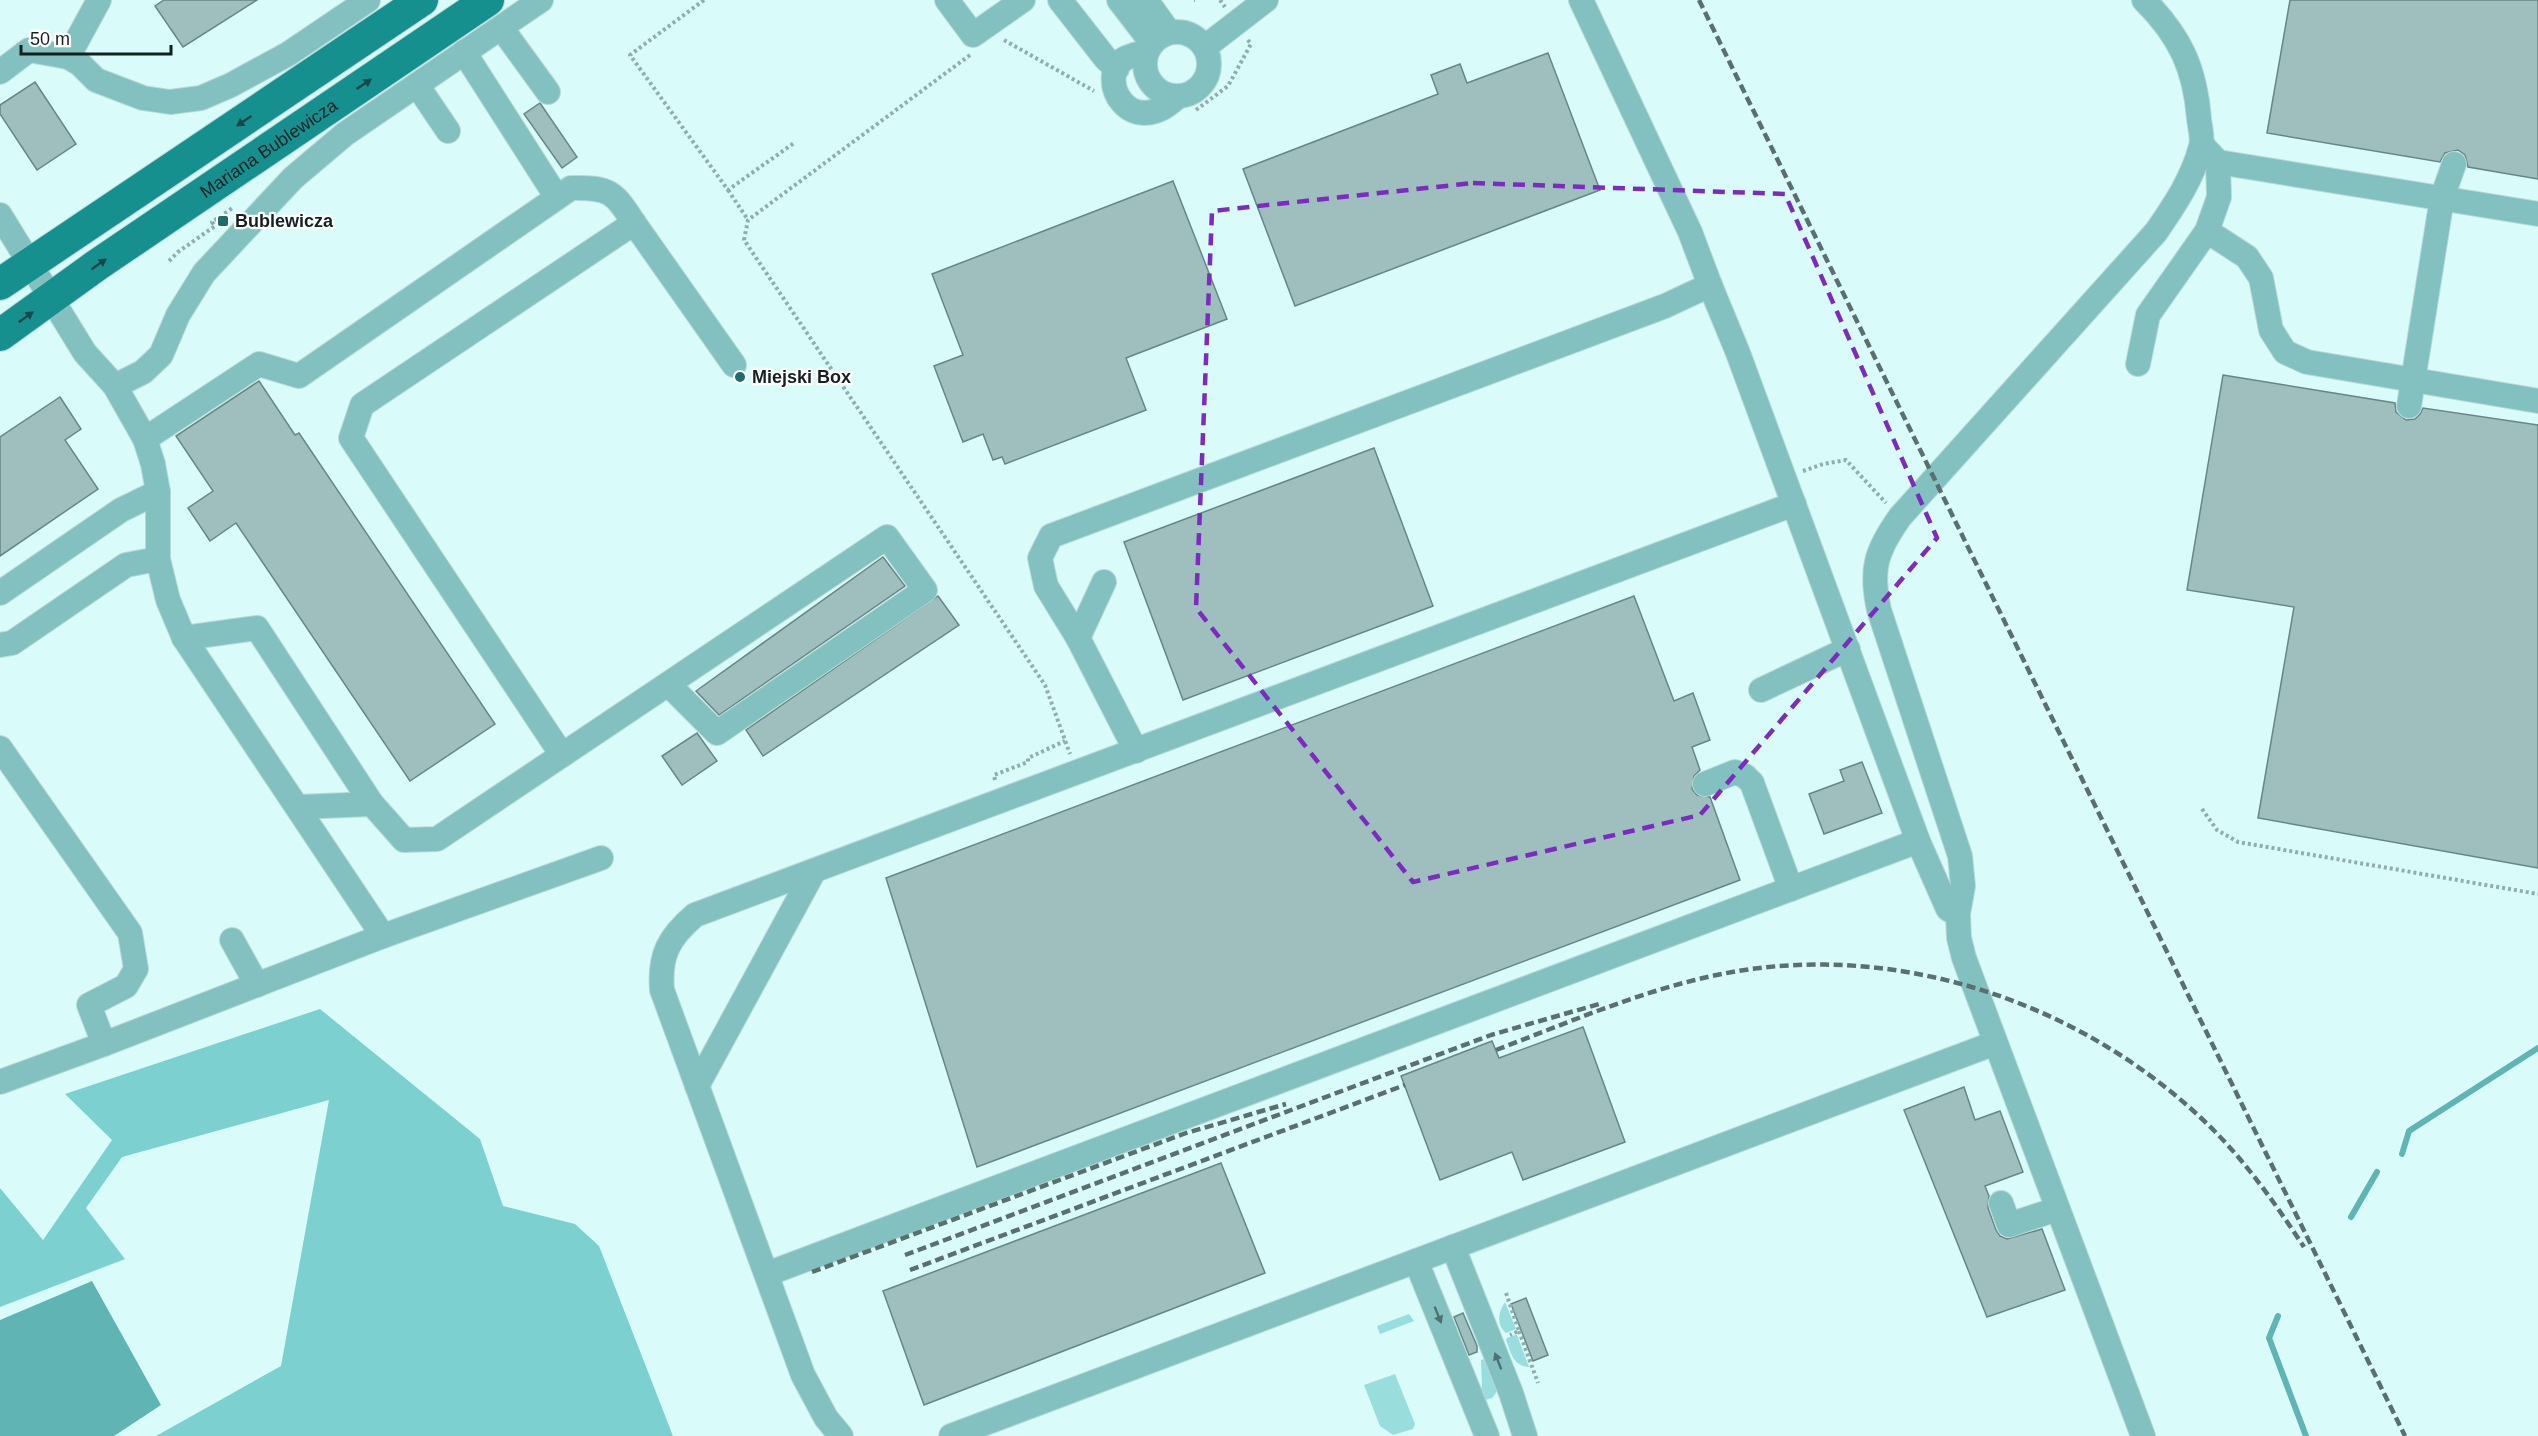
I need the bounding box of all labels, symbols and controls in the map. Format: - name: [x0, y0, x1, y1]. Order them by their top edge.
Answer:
- scale bar: [21, 18, 171, 56]
- text: 50 m: [30, 29, 70, 49]
- one-way arrow: [356, 78, 372, 90]
- street label: Mariana Bublewicza: [196, 95, 342, 202]
- one-way arrow: [236, 115, 252, 127]
- place label: Bublewicza: [235, 211, 334, 231]
- marker: Bublewicza: [216, 214, 230, 228]
- one-way arrow: [90, 258, 106, 270]
- one-way arrow: [17, 311, 33, 323]
- place label: Miejski Box: [752, 367, 851, 387]
- marker: Miejski Box: [733, 370, 747, 384]
- one-way arrow: [1433, 1306, 1443, 1324]
- one-way arrow: [1493, 1352, 1503, 1370]

